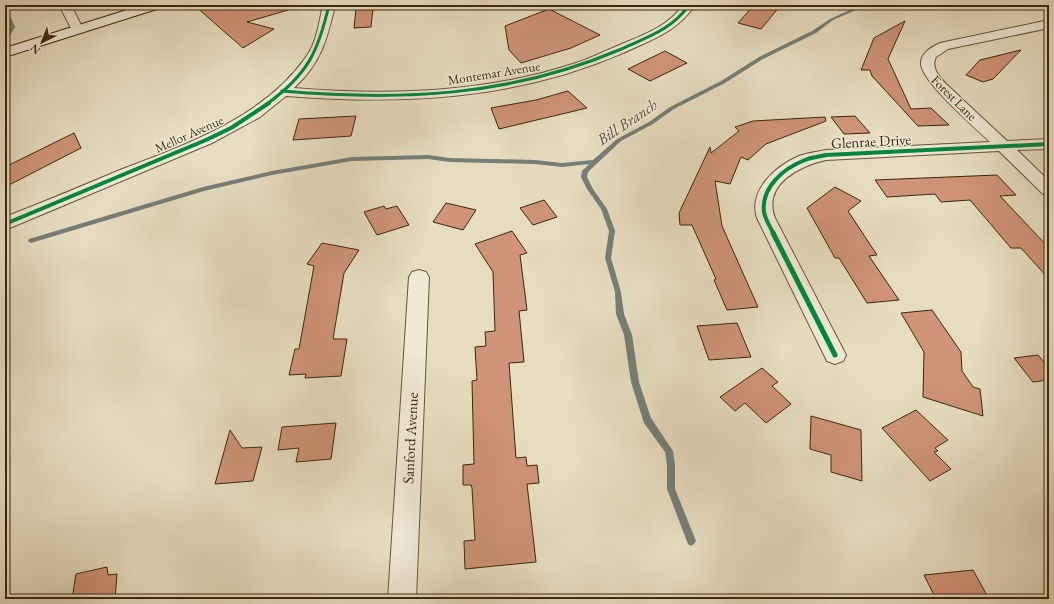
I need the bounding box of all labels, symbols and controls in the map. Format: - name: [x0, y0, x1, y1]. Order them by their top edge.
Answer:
- north arrow: [22, 22, 62, 62]
- text: N: [27, 41, 43, 57]
- street label: Montemar Avenue: [447, 57, 541, 89]
- street label: Forest Lane: [928, 72, 980, 124]
- water label: Bill Branch: [592, 94, 661, 150]
- street label: Mellor Avenue: [152, 111, 226, 157]
- street label: Glenrae Drive: [830, 129, 912, 153]
- street label: Sanford Avenue: [398, 392, 422, 484]

